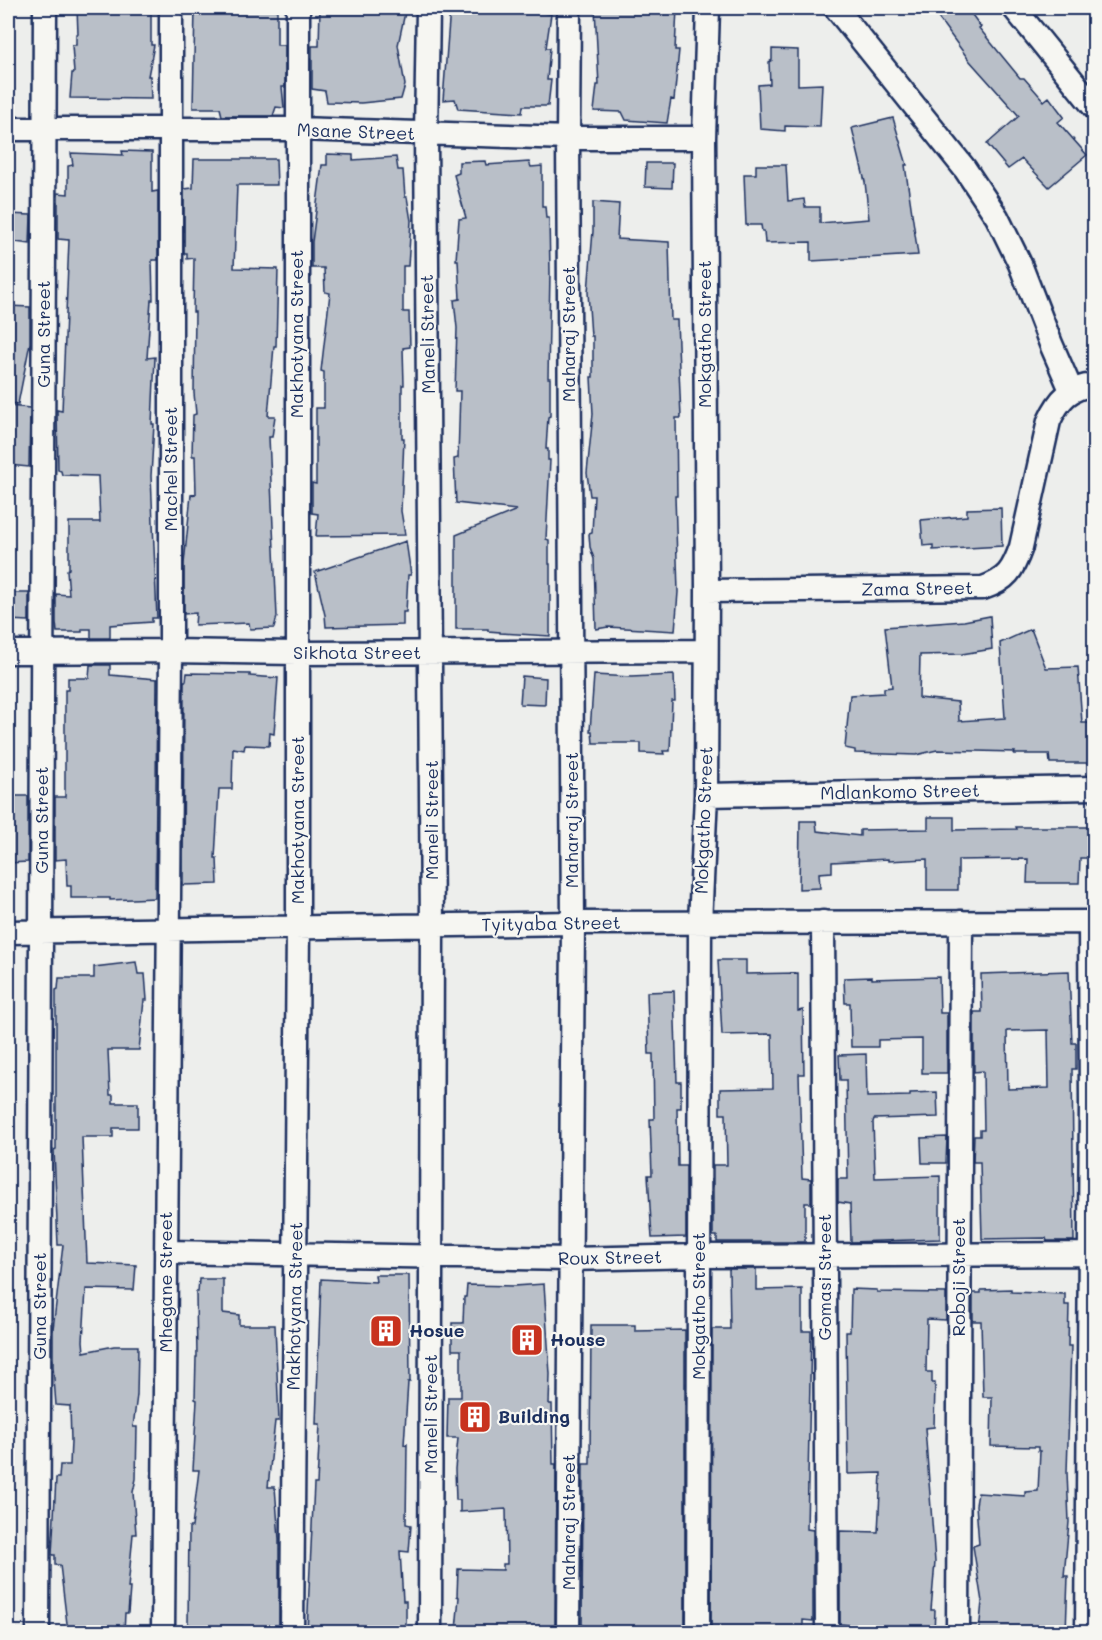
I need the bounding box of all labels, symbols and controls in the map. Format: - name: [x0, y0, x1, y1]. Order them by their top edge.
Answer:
- street label: Msane Street: [296, 117, 416, 145]
- street label: Makhotyana Street: [284, 250, 308, 418]
- street label: Mokgatho Street: [692, 260, 716, 408]
- street label: Maharaj Street: [556, 266, 580, 402]
- street label: Maneli Street: [414, 274, 440, 394]
- street label: Guna Street: [31, 280, 55, 388]
- street label: Machel Street: [158, 406, 182, 532]
- street label: Zama Street: [861, 575, 973, 601]
- street label: Sikhota Street: [293, 640, 421, 664]
- street label: Makhotyana Street: [285, 736, 309, 904]
- street label: Mokgatho Street: [688, 746, 718, 894]
- street label: Maharaj Street: [559, 752, 583, 888]
- street label: Maneli Street: [419, 760, 443, 880]
- street label: Guna Street: [29, 766, 53, 874]
- street label: Mdlankomo Street: [820, 778, 980, 804]
- street label: Tyityaba Street: [481, 910, 621, 936]
- street label: Mhegane Street: [153, 1211, 177, 1353]
- street label: Gomasi Street: [812, 1214, 836, 1340]
- street label: Roboji Street: [946, 1218, 970, 1336]
- street label: Makhotyana Street: [281, 1221, 307, 1391]
- street label: Mokgatho Street: [686, 1232, 710, 1380]
- street label: Roux Street: [558, 1244, 662, 1270]
- street label: Guna Street: [27, 1252, 51, 1360]
- building icon: Hosue: [368, 1313, 404, 1349]
- place label: Hosue: [409, 1318, 465, 1342]
- building icon: House: [509, 1322, 545, 1358]
- place label: House: [550, 1327, 606, 1351]
- street label: Maneli Street: [418, 1354, 442, 1474]
- building icon: Building: [457, 1399, 493, 1435]
- place label: Building: [498, 1404, 570, 1428]
- street label: Maharaj Street: [556, 1454, 580, 1590]

